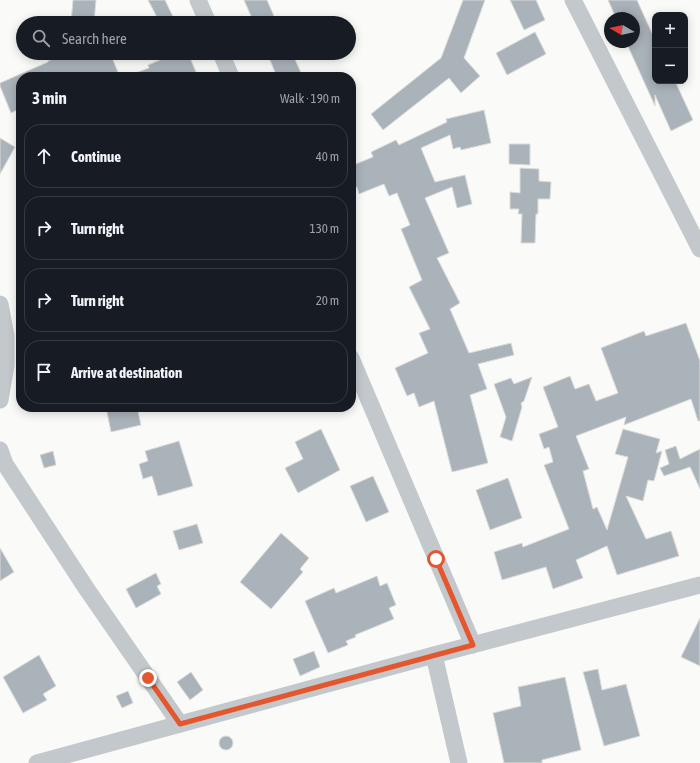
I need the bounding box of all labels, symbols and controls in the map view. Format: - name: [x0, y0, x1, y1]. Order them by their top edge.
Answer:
- north arrow: [604, 12, 640, 48]
- map controls: [652, 12, 688, 84]
- button: +: [652, 12, 688, 48]
- search box: [16, 16, 356, 60]
- icon: search: [30, 27, 52, 49]
- text: Search here: [62, 30, 127, 47]
- button: −: [652, 48, 688, 84]
- text: 3 min: [32, 88, 67, 108]
- text: Walk · 190 m: [280, 91, 340, 106]
- icon: ahead: [33, 145, 55, 167]
- text: Continue: [71, 148, 121, 165]
- text: 40 m: [316, 149, 339, 164]
- icon: right: [33, 217, 55, 239]
- text: Turn right: [71, 220, 124, 237]
- text: 130 m: [310, 221, 339, 236]
- icon: right: [33, 289, 55, 311]
- text: Turn right: [71, 292, 124, 309]
- text: 20 m: [316, 293, 339, 308]
- icon: arrive: [33, 361, 55, 383]
- text: Arrive at destination: [71, 364, 182, 381]
- route start: [427, 550, 445, 568]
- route end: [139, 669, 157, 687]

